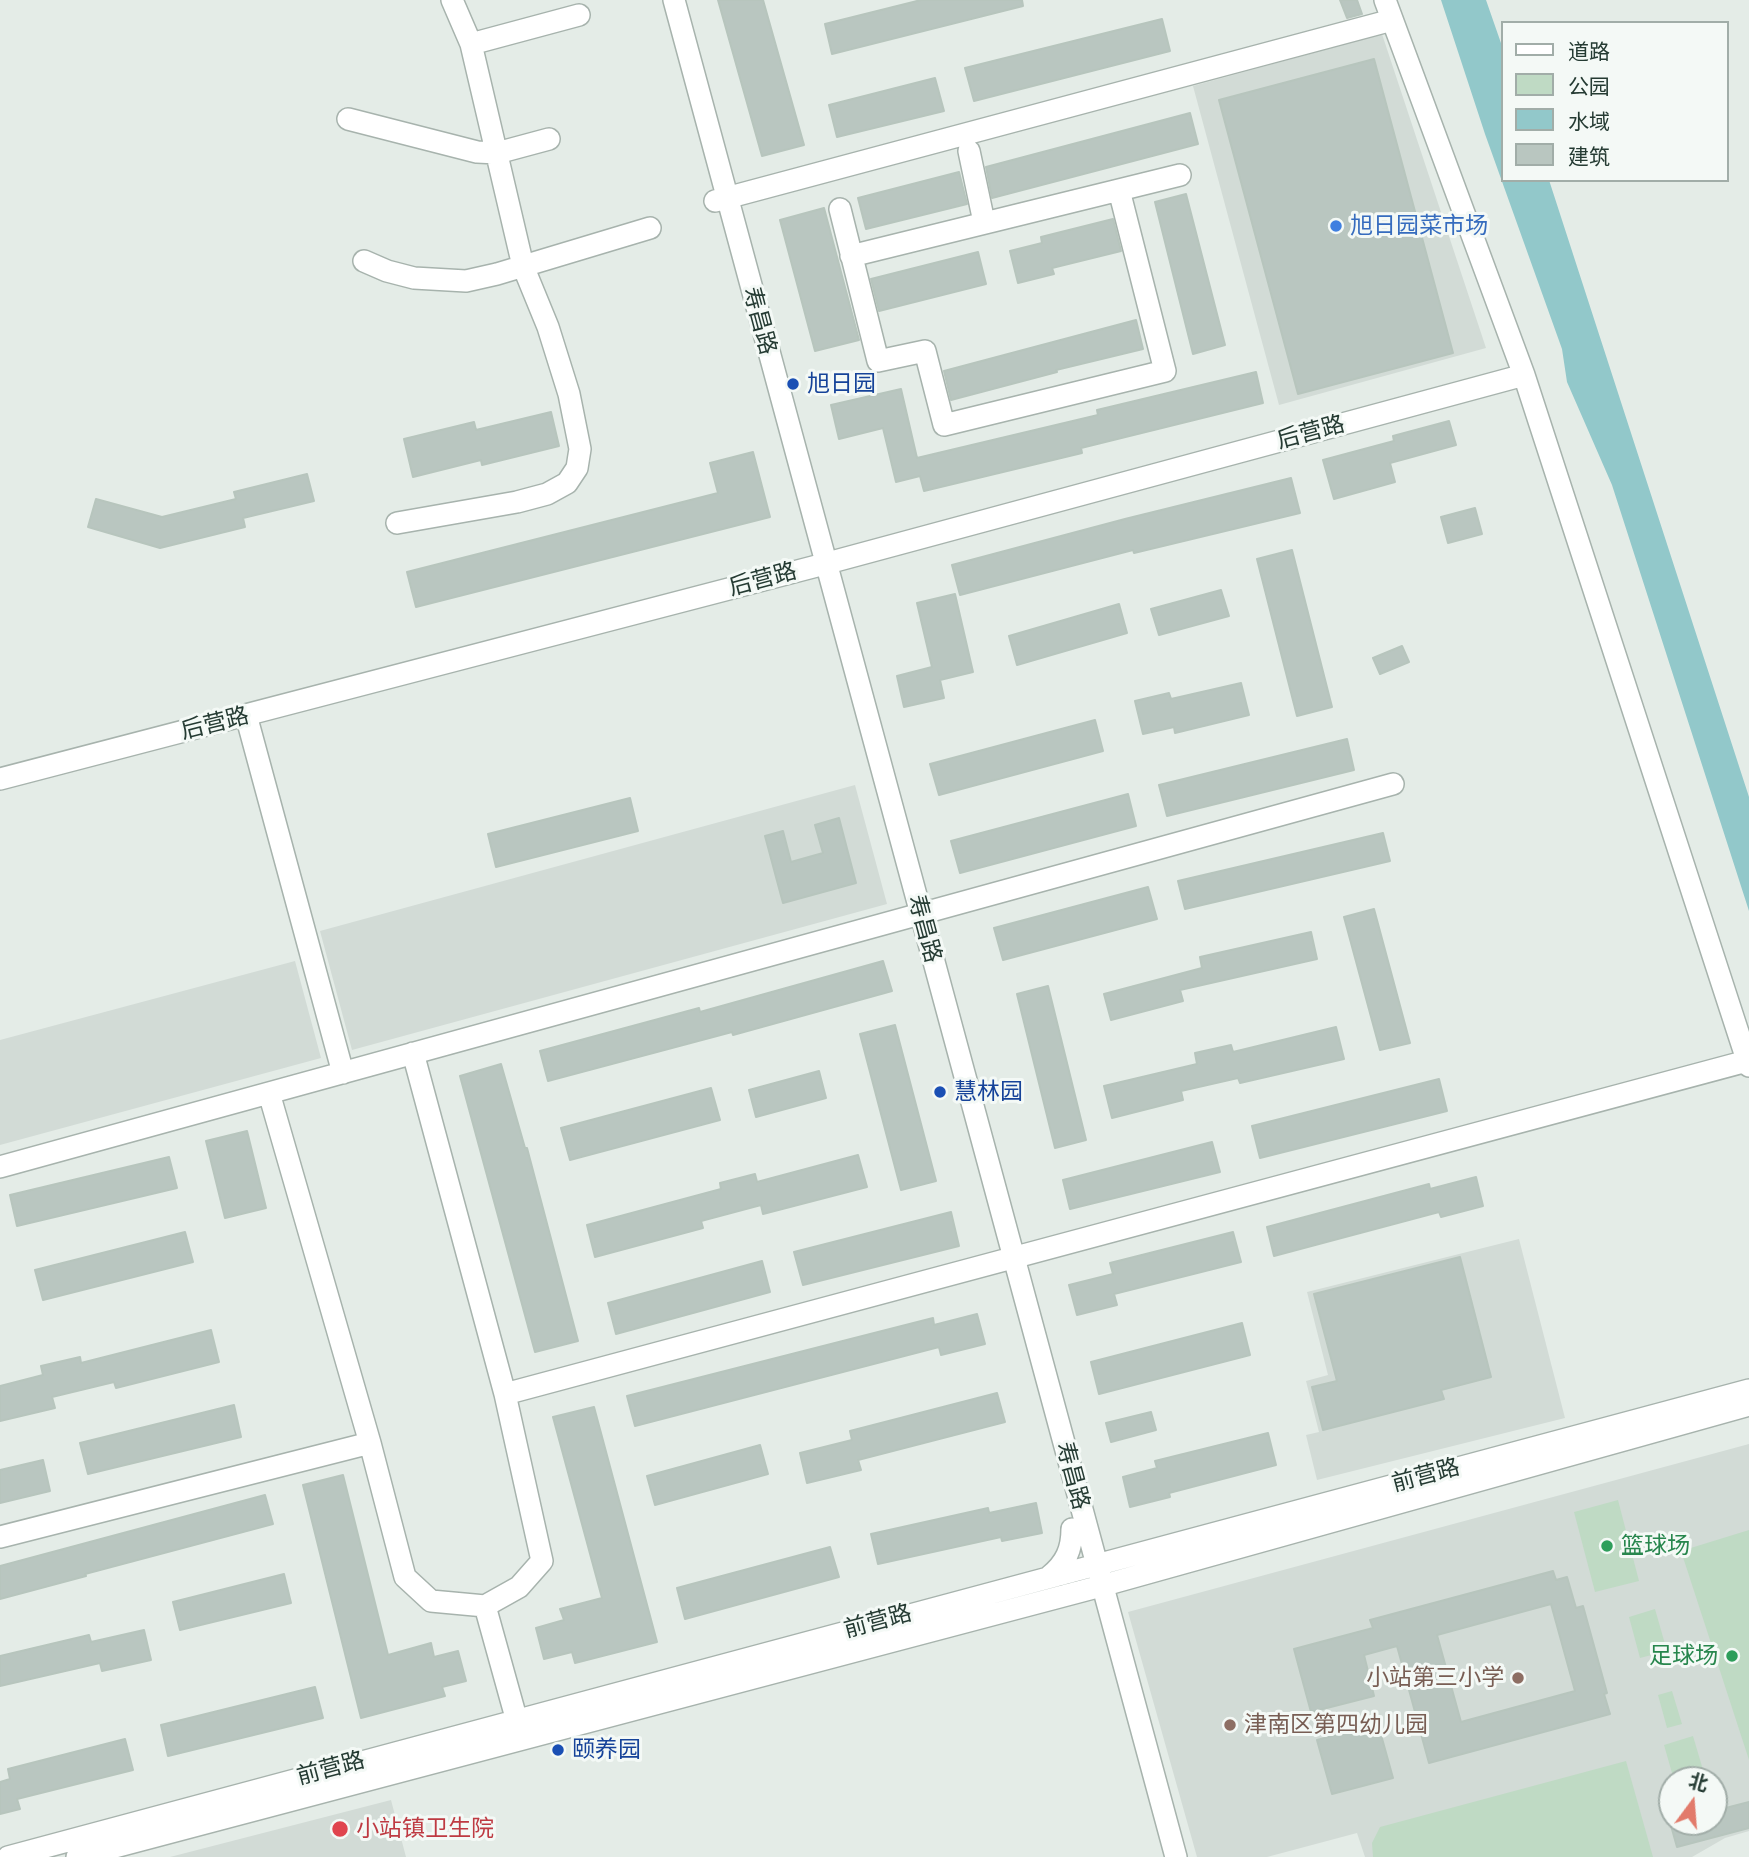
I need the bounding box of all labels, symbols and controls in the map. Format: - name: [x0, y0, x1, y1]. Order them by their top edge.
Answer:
- legend: [1500, 21, 1728, 182]
- text: 道路: [1568, 40, 1610, 64]
- text: 公园: [1568, 75, 1610, 99]
- text: 水域: [1568, 110, 1610, 134]
- text: 建筑: [1568, 145, 1610, 169]
- place label: 旭日园菜市场: [1350, 212, 1488, 240]
- marker: 旭日园菜市场: [1328, 218, 1344, 234]
- street label: 寿昌路: [737, 284, 781, 358]
- place label: 旭日园: [807, 370, 876, 398]
- marker: 旭日园: [785, 376, 801, 392]
- street label: 后营路: [1274, 411, 1348, 455]
- street label: 后营路: [726, 558, 800, 602]
- street label: 后营路: [178, 702, 252, 746]
- street label: 寿昌路: [902, 892, 946, 966]
- place label: 慧林园: [954, 1078, 1023, 1106]
- marker: 慧林园: [932, 1084, 948, 1100]
- street label: 寿昌路: [1050, 1439, 1094, 1513]
- street label: 前营路: [1389, 1454, 1463, 1498]
- place label: 篮球场: [1621, 1532, 1690, 1560]
- marker: 篮球场: [1599, 1538, 1615, 1554]
- street label: 前营路: [841, 1600, 915, 1644]
- place label: 足球场: [1649, 1642, 1718, 1670]
- marker: 足球场: [1724, 1648, 1740, 1664]
- place label: 小站第三小学: [1366, 1664, 1504, 1692]
- marker: 小站第三小学: [1510, 1670, 1526, 1686]
- place label: 津南区第四幼儿园: [1244, 1711, 1428, 1739]
- marker: 津南区第四幼儿园: [1222, 1717, 1238, 1733]
- place label: 颐养园: [572, 1736, 641, 1764]
- marker: 颐养园: [550, 1742, 566, 1758]
- street label: 前营路: [294, 1747, 368, 1791]
- north arrow: [1658, 1766, 1728, 1836]
- text: 北: [1686, 1770, 1710, 1796]
- place label: 小站镇卫生院: [356, 1815, 494, 1843]
- marker: 小站镇卫生院: [330, 1819, 350, 1839]

